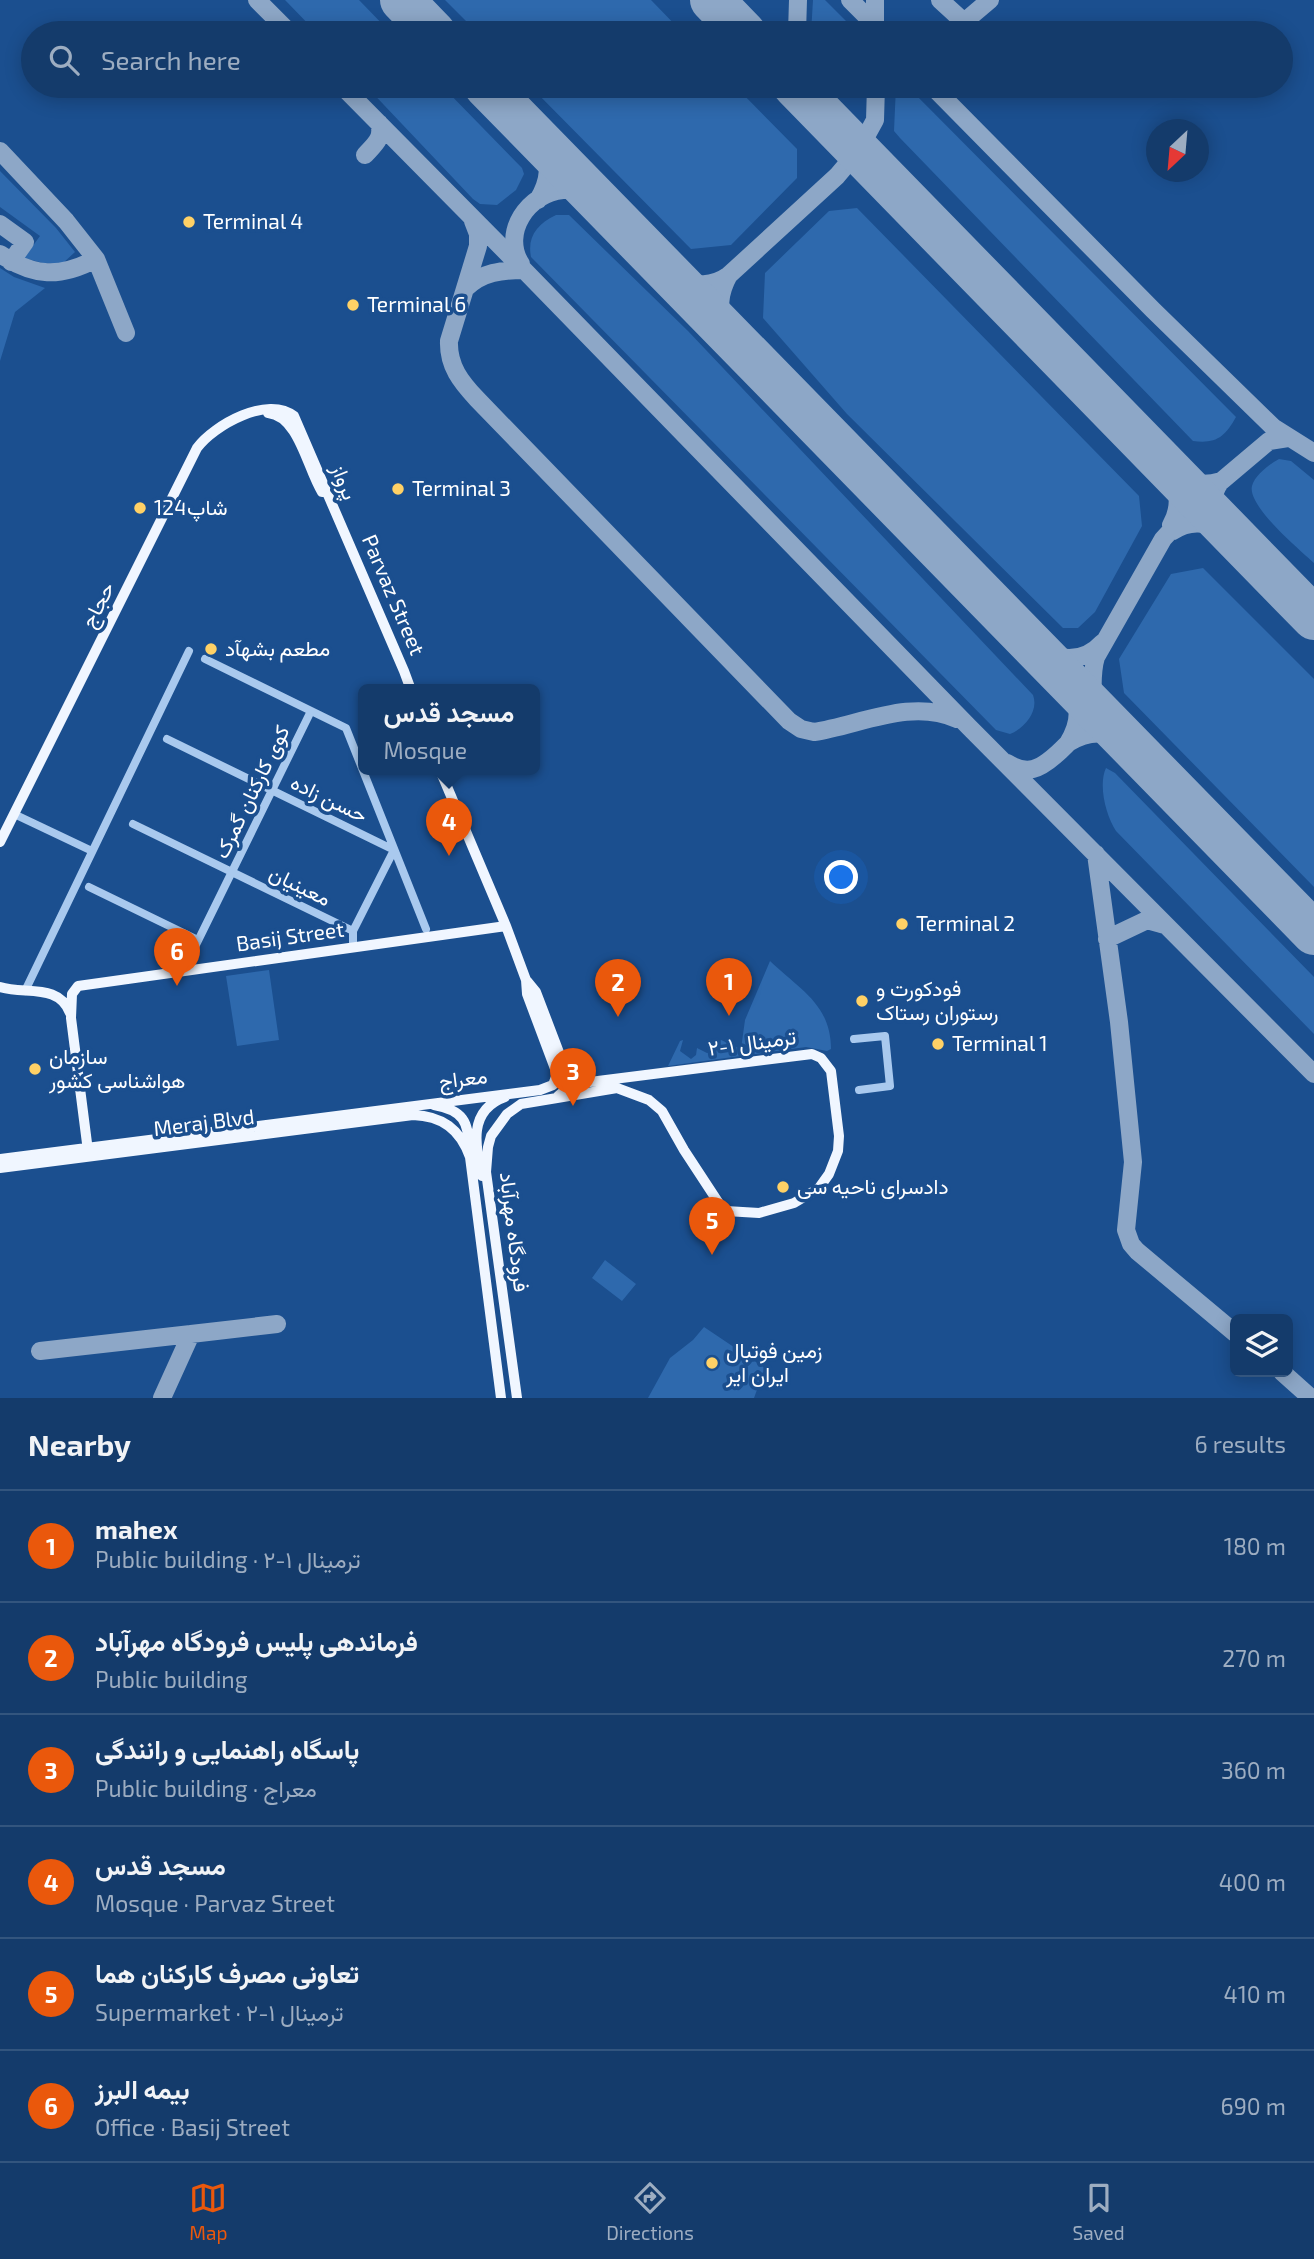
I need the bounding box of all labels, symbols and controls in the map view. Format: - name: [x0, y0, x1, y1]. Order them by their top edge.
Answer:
- search box: [21, 21, 1293, 98]
- icon: search: [45, 41, 83, 79]
- text: Search here: [101, 44, 241, 75]
- north arrow: [1146, 119, 1209, 182]
- place label: Terminal 4: [203, 208, 303, 233]
- marker: Terminal 4: [181, 214, 197, 230]
- place label: Terminal 6: [367, 291, 466, 316]
- marker: Terminal 6: [345, 297, 361, 313]
- street label: پرواز: [324, 459, 364, 504]
- place label: Terminal 3: [412, 475, 511, 500]
- marker: Terminal 3: [390, 481, 406, 497]
- place label: 124شاپ: [154, 494, 228, 522]
- marker: 124شاپ: [132, 500, 148, 516]
- street label: Parvaz Street: [358, 530, 431, 658]
- street label: حجاج: [75, 577, 121, 633]
- place label: مطعم بشهآد: [225, 635, 330, 663]
- marker: مطعم بشهآد: [203, 641, 219, 657]
- popup: [358, 684, 540, 775]
- text: مسجد قدس: [384, 696, 514, 727]
- street label: کوی کارکنان گمرک: [208, 721, 295, 863]
- text: Mosque: [384, 736, 467, 764]
- street label: حسن زاده: [286, 768, 372, 829]
- pin: 4: [426, 798, 472, 856]
- street label: معینیان: [265, 859, 335, 911]
- your location: [824, 860, 858, 894]
- place label: Terminal 2: [916, 910, 1015, 935]
- street label: Basij Street: [234, 916, 346, 956]
- marker: Terminal 2: [894, 916, 910, 932]
- pin: 6: [154, 928, 200, 986]
- pin: 1: [706, 958, 752, 1016]
- pin: 2: [595, 959, 641, 1017]
- place label: فودکورت و رستوران رستاک: [876, 975, 999, 1026]
- marker: فودکورت و رستوران رستاک: [854, 993, 870, 1009]
- street label: ترمینال ۱-۲: [706, 1023, 798, 1062]
- place label: Terminal 1: [952, 1030, 1048, 1055]
- marker: Terminal 1: [930, 1036, 946, 1052]
- place label: سازمان هواشناسی کشور: [48, 1043, 185, 1094]
- pin: 3: [550, 1048, 596, 1106]
- marker: سازمان هواشناسی کشور: [27, 1061, 43, 1077]
- street label: معراج: [437, 1062, 489, 1096]
- street label: Meraj Blvd: [152, 1103, 256, 1141]
- street label: فرودگاه مهرآباد: [494, 1170, 535, 1294]
- place label: دادسرای ناحیه سی: [797, 1173, 949, 1200]
- marker: دادسرای ناحیه سی: [775, 1179, 791, 1195]
- pin: 5: [689, 1197, 735, 1255]
- map controls: [1230, 1314, 1293, 1377]
- button: layers: [1230, 1314, 1293, 1377]
- place label: زمین فوتبال ایران ایر: [725, 1337, 823, 1388]
- marker: زمین فوتبال ایران ایر: [704, 1355, 720, 1371]
- text: Nearby: [28, 1426, 131, 1462]
- text: 6 results: [1195, 1430, 1286, 1458]
- text: mahex: [95, 1513, 178, 1544]
- text: 1: [46, 1532, 56, 1560]
- text: 180 m: [1224, 1532, 1286, 1560]
- text: Public building · ترمینال ۱-۲: [95, 1545, 361, 1573]
- text: فرماندهی پلیس فرودگاه مهرآباد: [95, 1625, 418, 1656]
- text: 2: [44, 1644, 58, 1672]
- text: 270 m: [1222, 1644, 1286, 1672]
- text: Public building: [95, 1665, 248, 1693]
- text: پاسگاه راهنمایی و رانندگی: [95, 1733, 359, 1764]
- text: 3: [44, 1756, 58, 1784]
- text: 360 m: [1221, 1756, 1286, 1784]
- text: Public building · معراج: [95, 1774, 317, 1802]
- text: مسجد قدس: [95, 1849, 226, 1880]
- text: 4: [44, 1868, 58, 1896]
- text: 400 m: [1219, 1868, 1286, 1896]
- text: Mosque · Parvaz Street: [95, 1889, 335, 1917]
- text: تعاونی مصرف کارکنان هما: [95, 1957, 359, 1988]
- text: 5: [45, 1980, 57, 2008]
- text: 410 m: [1224, 1980, 1286, 2008]
- text: Supermarket · ترمینال ۱-۲: [95, 1998, 343, 2026]
- text: بیمه البرز: [95, 2073, 190, 2104]
- text: 6: [44, 2092, 58, 2120]
- text: 690 m: [1221, 2092, 1286, 2120]
- text: Office · Basij Street: [95, 2113, 290, 2141]
- tab: Map: [189, 2179, 227, 2244]
- tab: Directions: [606, 2179, 694, 2244]
- tab: Saved: [1072, 2179, 1125, 2244]

